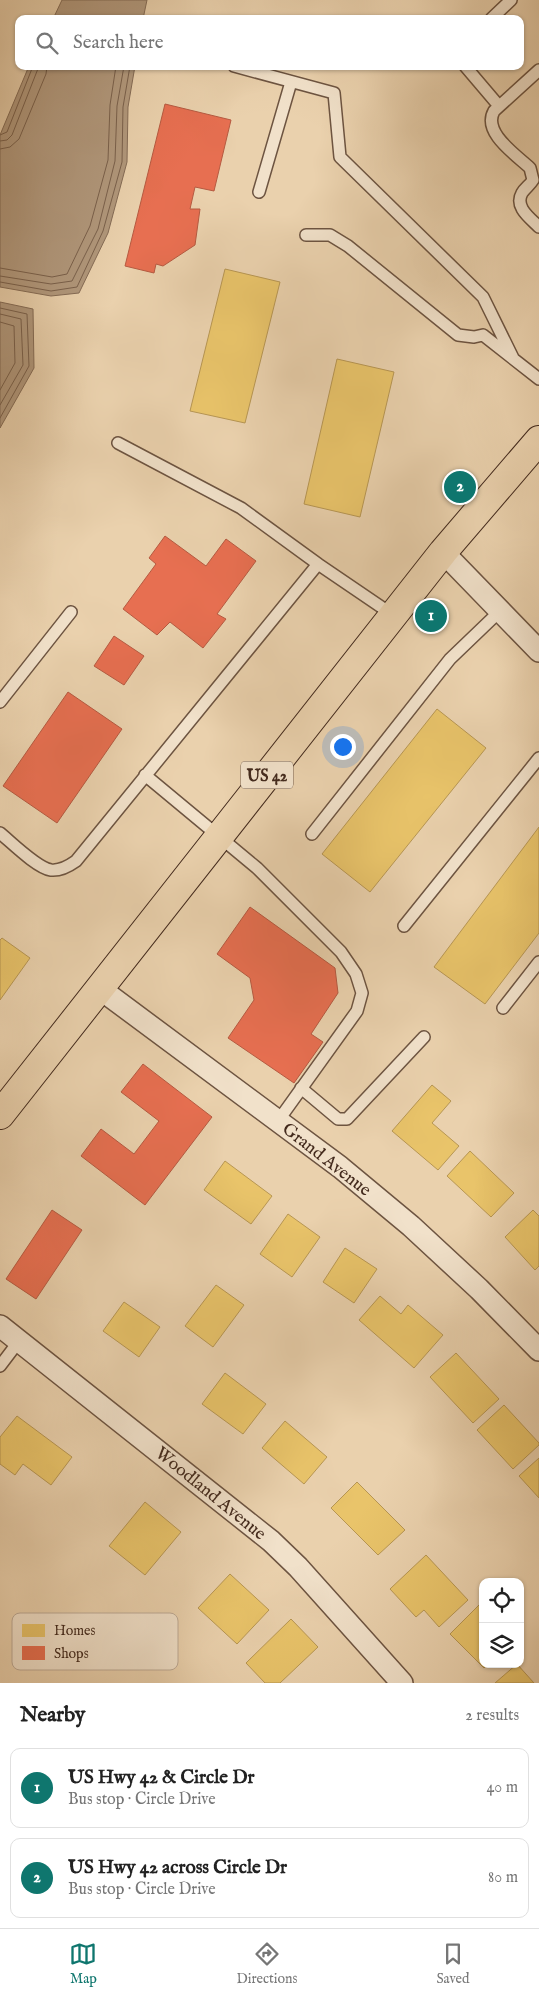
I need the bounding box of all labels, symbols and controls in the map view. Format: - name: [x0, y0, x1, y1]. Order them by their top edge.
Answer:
- search box: [15, 15, 524, 70]
- icon: search: [33, 29, 61, 57]
- text: Search here: [73, 31, 164, 55]
- pin: 2: [444, 468, 476, 506]
- pin: 1: [415, 597, 447, 635]
- your location: [330, 734, 356, 760]
- road number: US 42: [241, 762, 293, 788]
- street label: Grand Avenue: [277, 1118, 375, 1202]
- street label: Woodland Avenue: [150, 1442, 270, 1546]
- map controls: [479, 1578, 524, 1668]
- button: locate: [479, 1578, 524, 1623]
- legend: [12, 1613, 178, 1670]
- text: Homes: [54, 1622, 96, 1640]
- button: layers: [479, 1623, 524, 1668]
- text: Shops: [54, 1645, 89, 1663]
- text: Nearby: [20, 1702, 85, 1729]
- text: 2 results: [465, 1706, 519, 1726]
- text: US Hwy 42 & Circle Dr: [68, 1766, 254, 1790]
- text: 1: [34, 1778, 40, 1798]
- text: 40 m: [486, 1778, 518, 1798]
- text: Bus stop · Circle Drive: [68, 1790, 216, 1810]
- text: US Hwy 42 across Circle Dr: [68, 1856, 287, 1880]
- text: 2: [33, 1868, 41, 1888]
- text: 80 m: [488, 1868, 518, 1888]
- text: Bus stop · Circle Drive: [68, 1880, 216, 1900]
- tab: Map: [69, 1940, 97, 1988]
- tab: Directions: [236, 1940, 297, 1988]
- tab: Saved: [436, 1940, 469, 1988]

